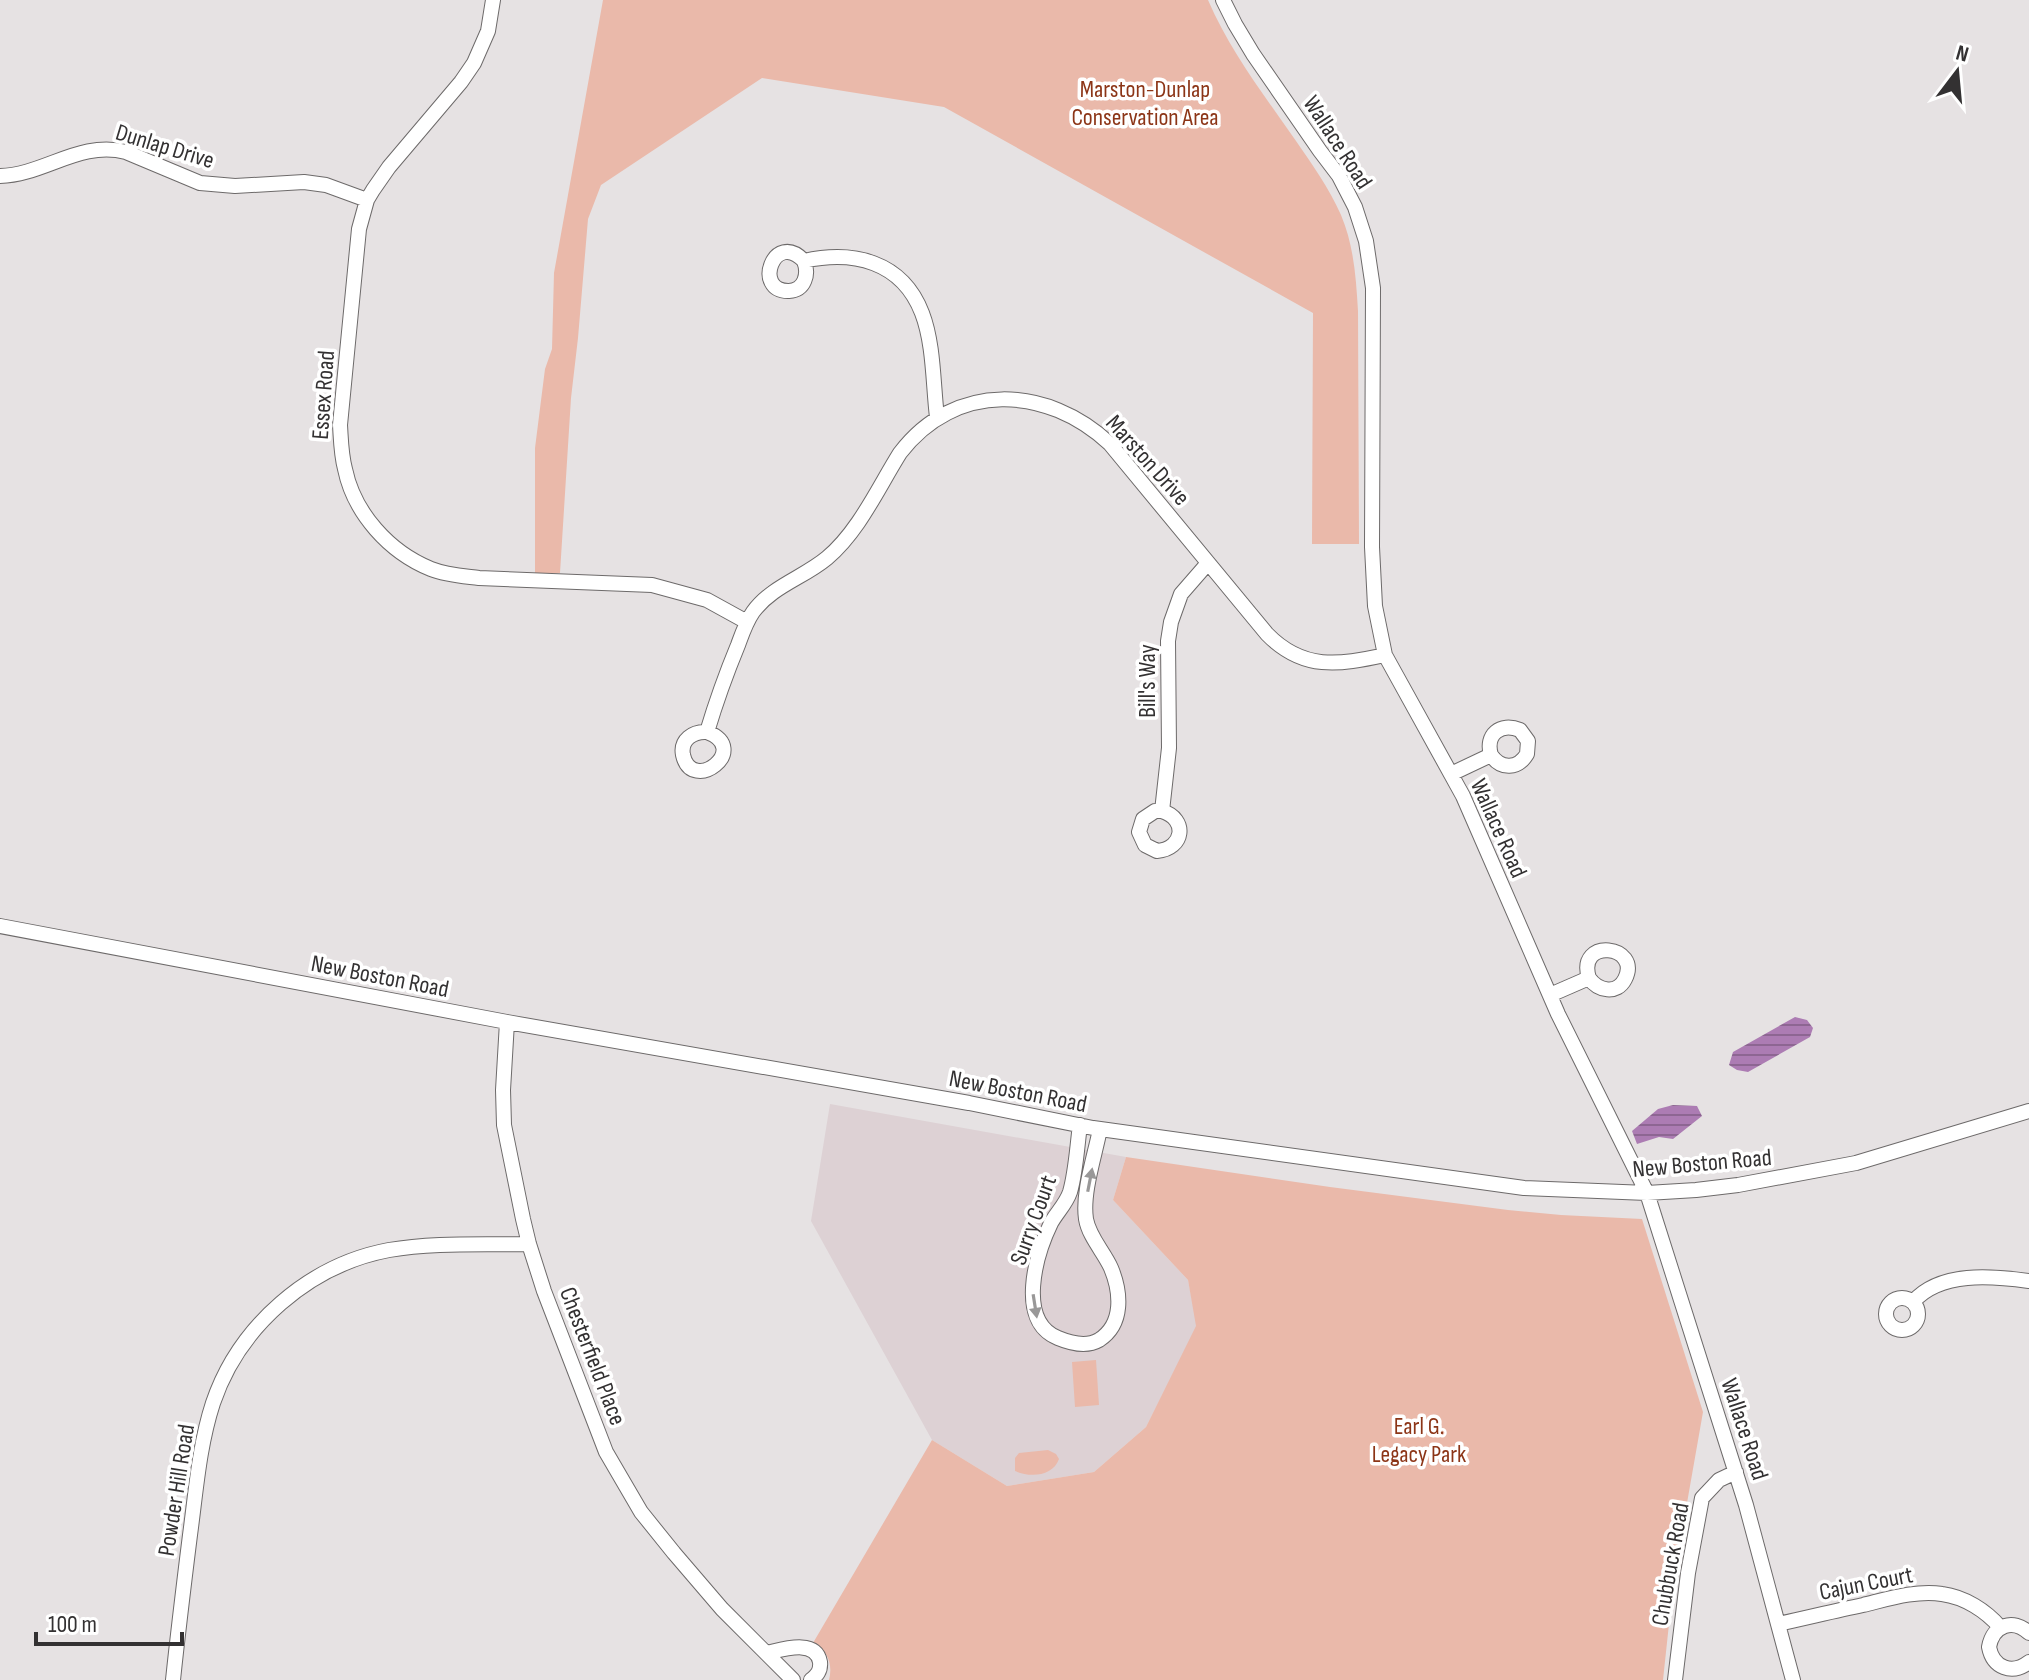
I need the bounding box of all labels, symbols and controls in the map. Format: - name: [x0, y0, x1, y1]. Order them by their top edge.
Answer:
- north arrow: [1917, 32, 1997, 112]
- text: N: [1953, 40, 1971, 69]
- park label: Marston-Dunlap Conservation Area: [1071, 75, 1219, 132]
- street label: Wallace Road: [1297, 90, 1378, 194]
- street label: Dunlap Drive: [112, 118, 218, 175]
- street label: Essex Road: [306, 350, 341, 441]
- street label: Marston Drive: [1099, 409, 1196, 512]
- street label: Bill's Way: [1133, 644, 1162, 718]
- street label: Wallace Road: [1464, 774, 1533, 882]
- street label: New Boston Road: [309, 949, 451, 1004]
- street label: New Boston Road: [947, 1064, 1089, 1119]
- street label: New Boston Road: [1631, 1143, 1773, 1184]
- one-way arrow: [1084, 1167, 1097, 1192]
- street label: Surry Court: [1004, 1171, 1063, 1269]
- street label: Chesterfield Place: [553, 1283, 632, 1429]
- one-way arrow: [1029, 1294, 1042, 1319]
- street label: Wallace Road: [1714, 1375, 1775, 1484]
- park label: Earl G. Legacy Park: [1372, 1412, 1466, 1469]
- street label: Powder Hill Road: [152, 1422, 201, 1558]
- street label: Chubbuck Road: [1645, 1500, 1696, 1628]
- street label: Cajun Court: [1817, 1560, 1915, 1607]
- scale bar: [36, 1596, 182, 1646]
- text: 100 m: [48, 1610, 97, 1639]

